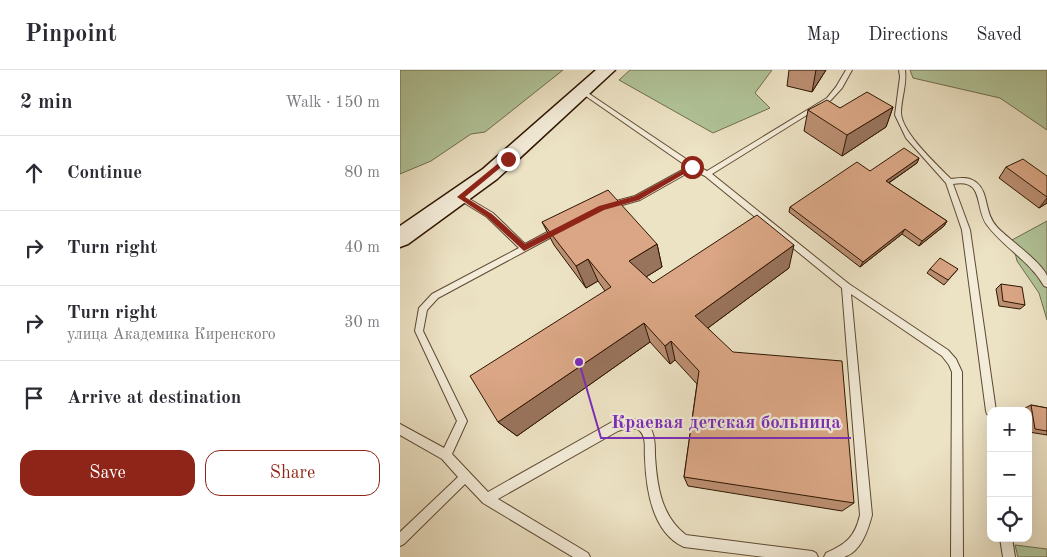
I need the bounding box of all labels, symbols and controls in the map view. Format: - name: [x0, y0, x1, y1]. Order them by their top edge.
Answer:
- text: Pinpoint: [25, 23, 117, 47]
- text: Map: [807, 26, 840, 44]
- text: Directions: [868, 26, 948, 44]
- text: Saved: [976, 26, 1022, 44]
- text: 2 min: [20, 92, 73, 113]
- text: Walk · 150 m: [285, 95, 380, 111]
- route end: [497, 148, 520, 171]
- route start: [681, 156, 704, 179]
- icon: ahead: [20, 159, 48, 187]
- text: Continue: [67, 164, 142, 183]
- text: 80 m: [344, 165, 380, 181]
- icon: right: [20, 234, 48, 262]
- text: Turn right: [67, 239, 157, 258]
- text: 40 m: [344, 240, 380, 256]
- text: Turn right: [67, 304, 157, 323]
- icon: right: [20, 309, 48, 337]
- text: 30 m: [344, 315, 380, 331]
- text: улица Академика Киренского: [67, 327, 276, 343]
- icon: arrive: [20, 384, 48, 412]
- text: Arrive at destination: [67, 389, 241, 408]
- callout: Краевая детская больница: [601, 404, 851, 438]
- map controls: [987, 407, 1032, 542]
- button: +: [987, 407, 1032, 452]
- text: Краевая детская больница: [611, 414, 841, 433]
- button: Save: [20, 450, 195, 496]
- button: Share: [205, 450, 380, 496]
- button: −: [987, 452, 1032, 497]
- button: locate: [987, 497, 1032, 542]

